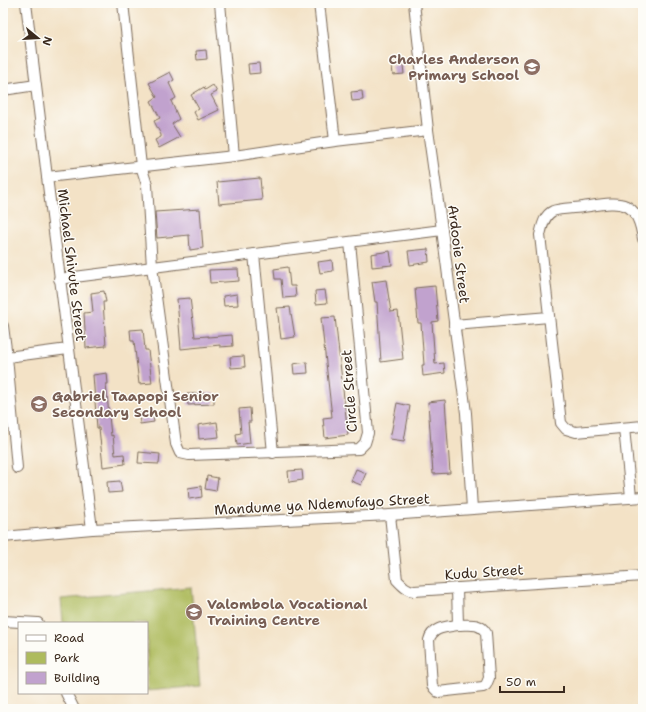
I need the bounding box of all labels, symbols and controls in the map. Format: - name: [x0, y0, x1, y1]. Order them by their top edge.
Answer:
- north arrow: [18, 18, 58, 58]
- text: N: [38, 34, 56, 48]
- place label: Charles Anderson Primary School: [388, 50, 519, 84]
- school or university icon: Charles Anderson Primary School: [522, 57, 542, 77]
- street label: Michael Shivute Street: [54, 188, 90, 342]
- street label: Ardooie Street: [444, 204, 474, 304]
- street label: Circle Street: [337, 349, 361, 433]
- place label: Gabriel Taapopi Senior Secondary School: [52, 387, 219, 421]
- school or university icon: Gabriel Taapopi Senior Secondary School: [29, 394, 49, 414]
- street label: Mandume ya Ndemufayo Street: [214, 489, 430, 519]
- street label: Kudu Street: [444, 560, 524, 584]
- place label: Valombola Vocational Training Centre: [207, 595, 368, 629]
- school or university icon: Valombola Vocational Training Centre: [184, 602, 204, 622]
- legend: [18, 622, 148, 694]
- text: Road: [54, 630, 85, 646]
- text: Park: [54, 650, 80, 666]
- scale bar: [500, 668, 564, 694]
- text: Building: [54, 670, 100, 686]
- text: 50 m: [506, 674, 536, 690]

